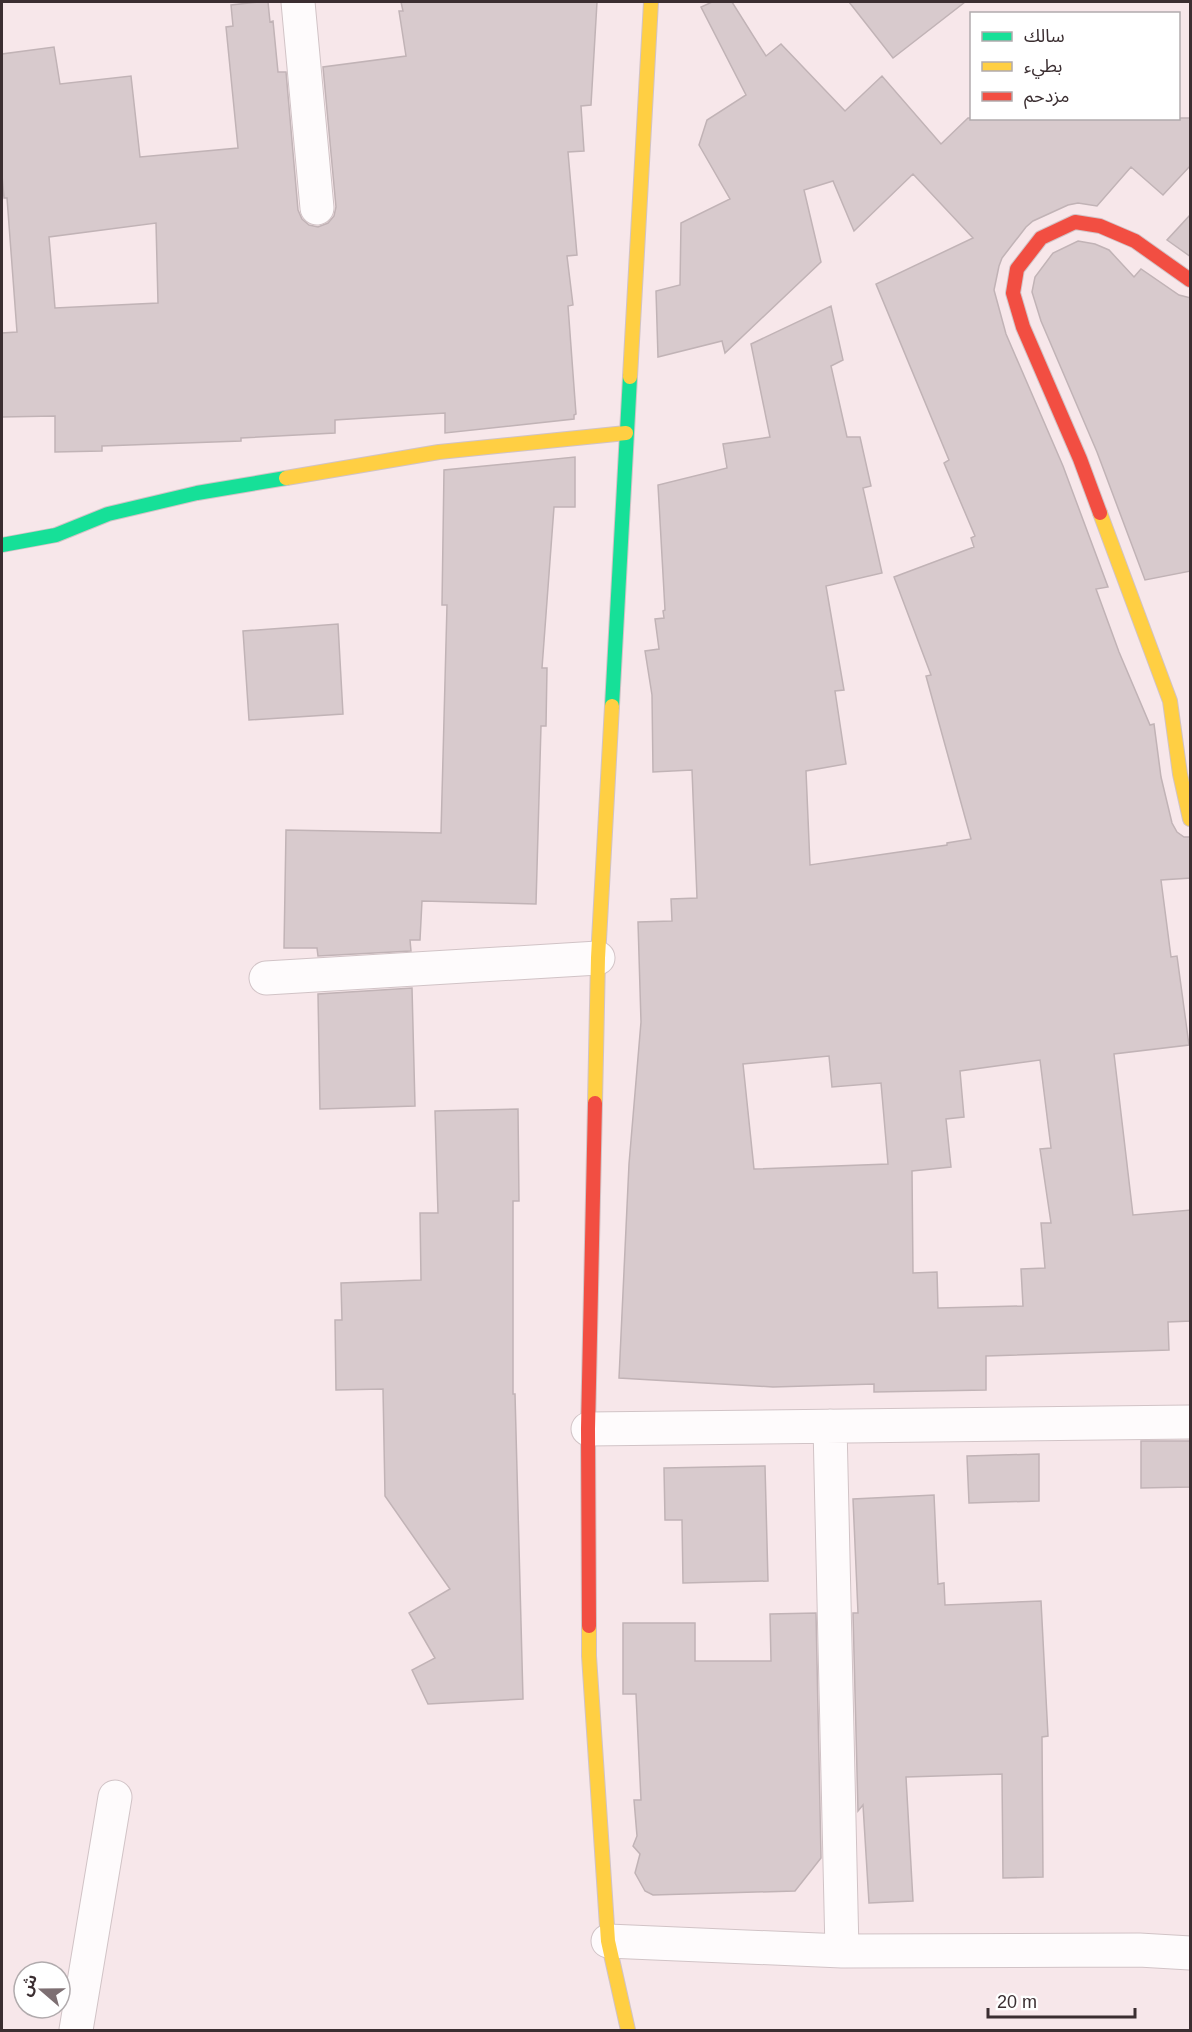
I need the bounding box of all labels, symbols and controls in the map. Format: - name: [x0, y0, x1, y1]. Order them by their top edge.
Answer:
- legend: [970, 12, 1180, 120]
- text: سالك: [1024, 26, 1065, 46]
- text: بطيء: [1024, 56, 1062, 79]
- text: مزدحم: [1024, 86, 1069, 109]
- north arrow: [12, 1960, 72, 2020]
- text: ش: [17, 1972, 41, 1999]
- scale bar: [988, 1981, 1135, 2019]
- text: 20 m: [997, 1992, 1037, 2012]

